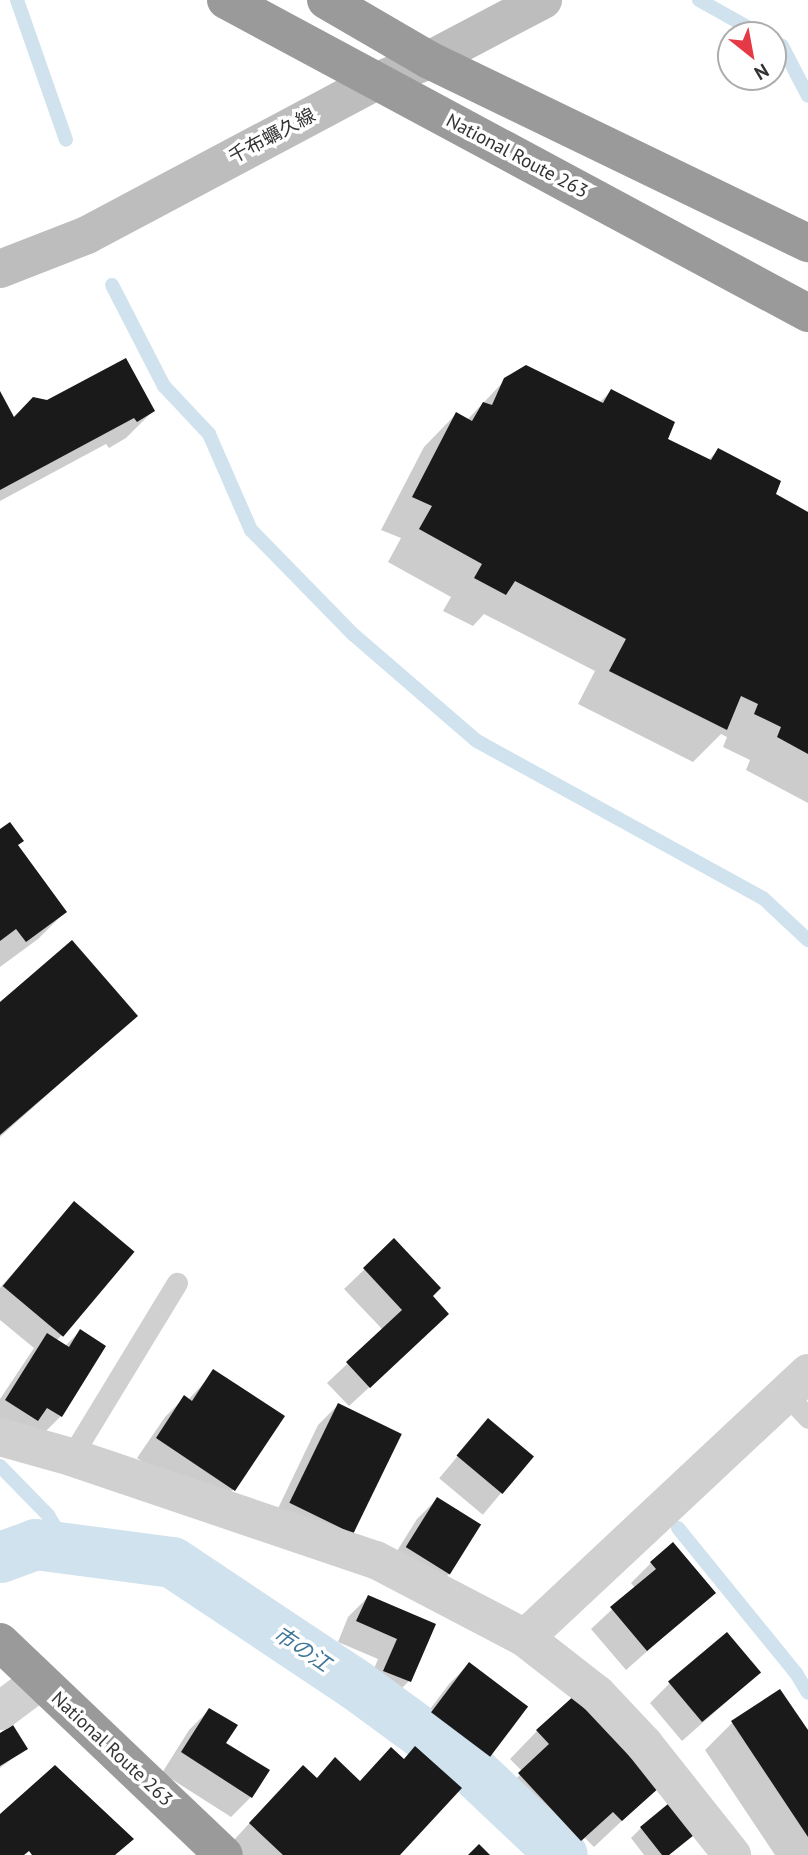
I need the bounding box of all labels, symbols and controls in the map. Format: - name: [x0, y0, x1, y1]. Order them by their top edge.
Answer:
- north arrow: [717, 21, 787, 91]
- text: N: [750, 59, 773, 86]
- street label: 千布蠣久線: [225, 104, 319, 168]
- street label: National Route 263: [442, 109, 592, 203]
- water label: 市の江: [269, 1621, 335, 1677]
- street label: National Route 263: [47, 1687, 177, 1811]

